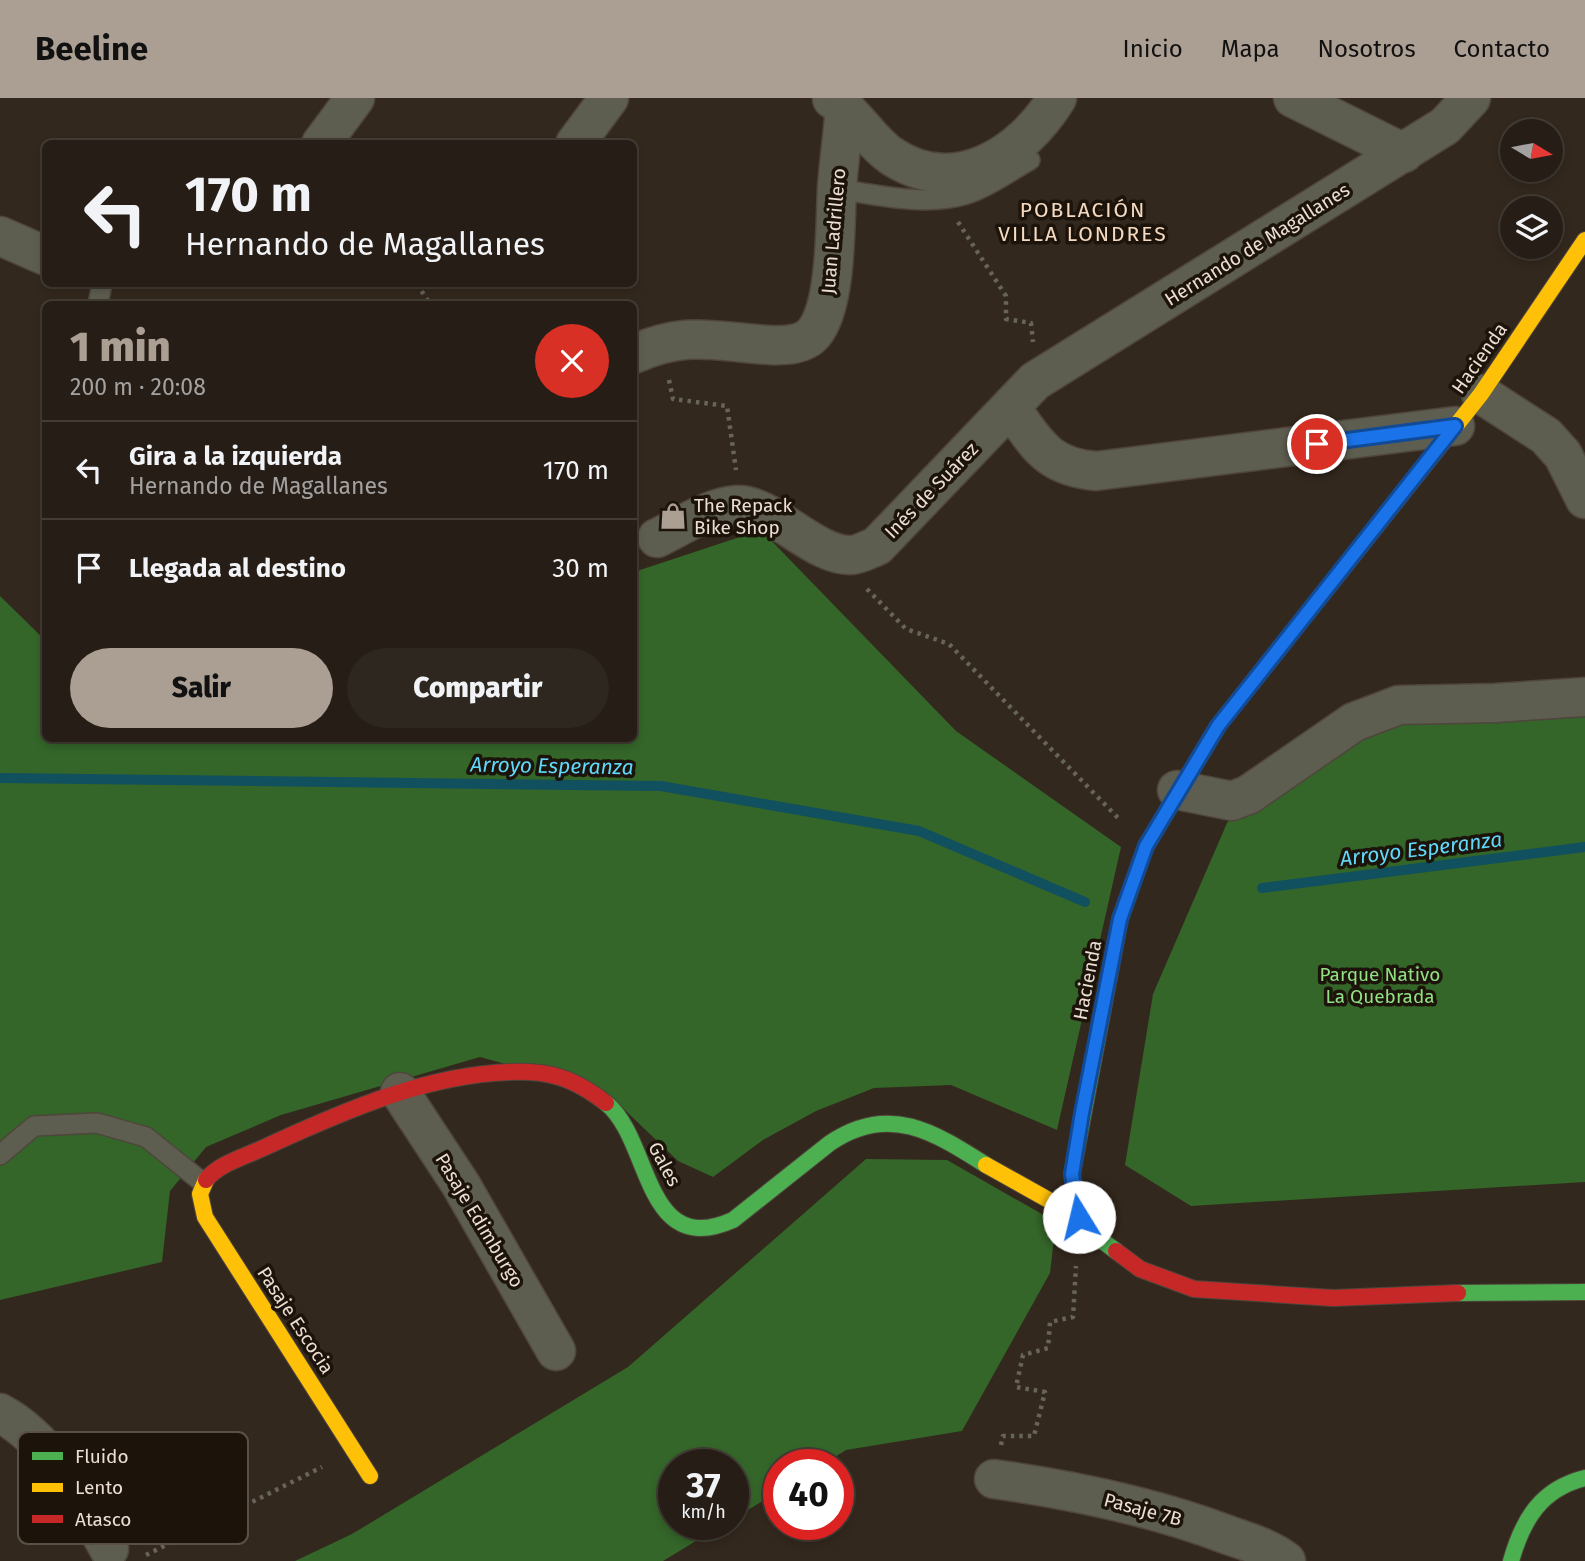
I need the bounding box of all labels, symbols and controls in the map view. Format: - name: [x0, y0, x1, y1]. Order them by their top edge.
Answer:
- text: Beeline: [35, 29, 148, 69]
- text: Inicio: [1123, 35, 1183, 63]
- text: Mapa: [1221, 35, 1280, 63]
- text: Nosotros: [1318, 35, 1416, 63]
- text: Contacto: [1454, 35, 1550, 63]
- north arrow: [1500, 119, 1563, 182]
- map controls: [1500, 119, 1563, 259]
- text: 170 m: [185, 165, 312, 224]
- street label: Juan Ladrillero: [817, 167, 850, 295]
- icon: left: [70, 168, 161, 259]
- street label: Hernando de Magallanes: [1161, 178, 1354, 311]
- button: layers: [1500, 196, 1563, 259]
- district label: POBLACIÓN VILLA LONDRES: [998, 197, 1168, 247]
- text: Hernando de Magallanes: [185, 225, 545, 263]
- street label: Hacienda: [1447, 319, 1512, 398]
- text: 1 min: [70, 322, 171, 372]
- button: close: [535, 324, 609, 398]
- text: 200 m · 20:08: [70, 373, 206, 401]
- pin: [1287, 414, 1347, 474]
- icon: arrive: [1298, 425, 1336, 463]
- street label: Inés de Suárez: [880, 437, 983, 543]
- text: Gira a la izquierda: [129, 441, 342, 472]
- icon: left: [70, 451, 108, 489]
- text: 170 m: [543, 455, 609, 486]
- text: Hernando de Magallanes: [129, 472, 388, 500]
- place label: The Repack Bike Shop: [694, 494, 792, 539]
- shop icon: The Repack Bike Shop: [658, 501, 688, 531]
- icon: arrive: [70, 549, 108, 587]
- text: Llegada al destino: [129, 553, 346, 584]
- text: 30 m: [552, 553, 609, 584]
- button: Salir: [70, 648, 333, 728]
- button: Compartir: [347, 648, 609, 728]
- water label: Arroyo Esperanza: [469, 752, 634, 780]
- water label: Arroyo Esperanza: [1337, 826, 1504, 872]
- street label: Hacienda: [1068, 938, 1106, 1022]
- park label: Parque Nativo La Quebrada: [1320, 963, 1440, 1008]
- street label: Gales: [643, 1138, 686, 1190]
- street label: Pasaje Edimburgo: [430, 1149, 529, 1292]
- position arrow: [1042, 1180, 1116, 1254]
- street label: Pasaje Escocia: [252, 1262, 339, 1378]
- legend: [18, 1432, 248, 1544]
- text: Fluido: [75, 1445, 129, 1468]
- speed limit sign: 40: [763, 1449, 854, 1540]
- text: 37: [686, 1464, 721, 1506]
- text: Lento: [75, 1476, 123, 1499]
- street label: Pasaje 7B: [1101, 1488, 1184, 1531]
- text: km/h: [681, 1501, 726, 1523]
- text: Atasco: [75, 1508, 131, 1531]

